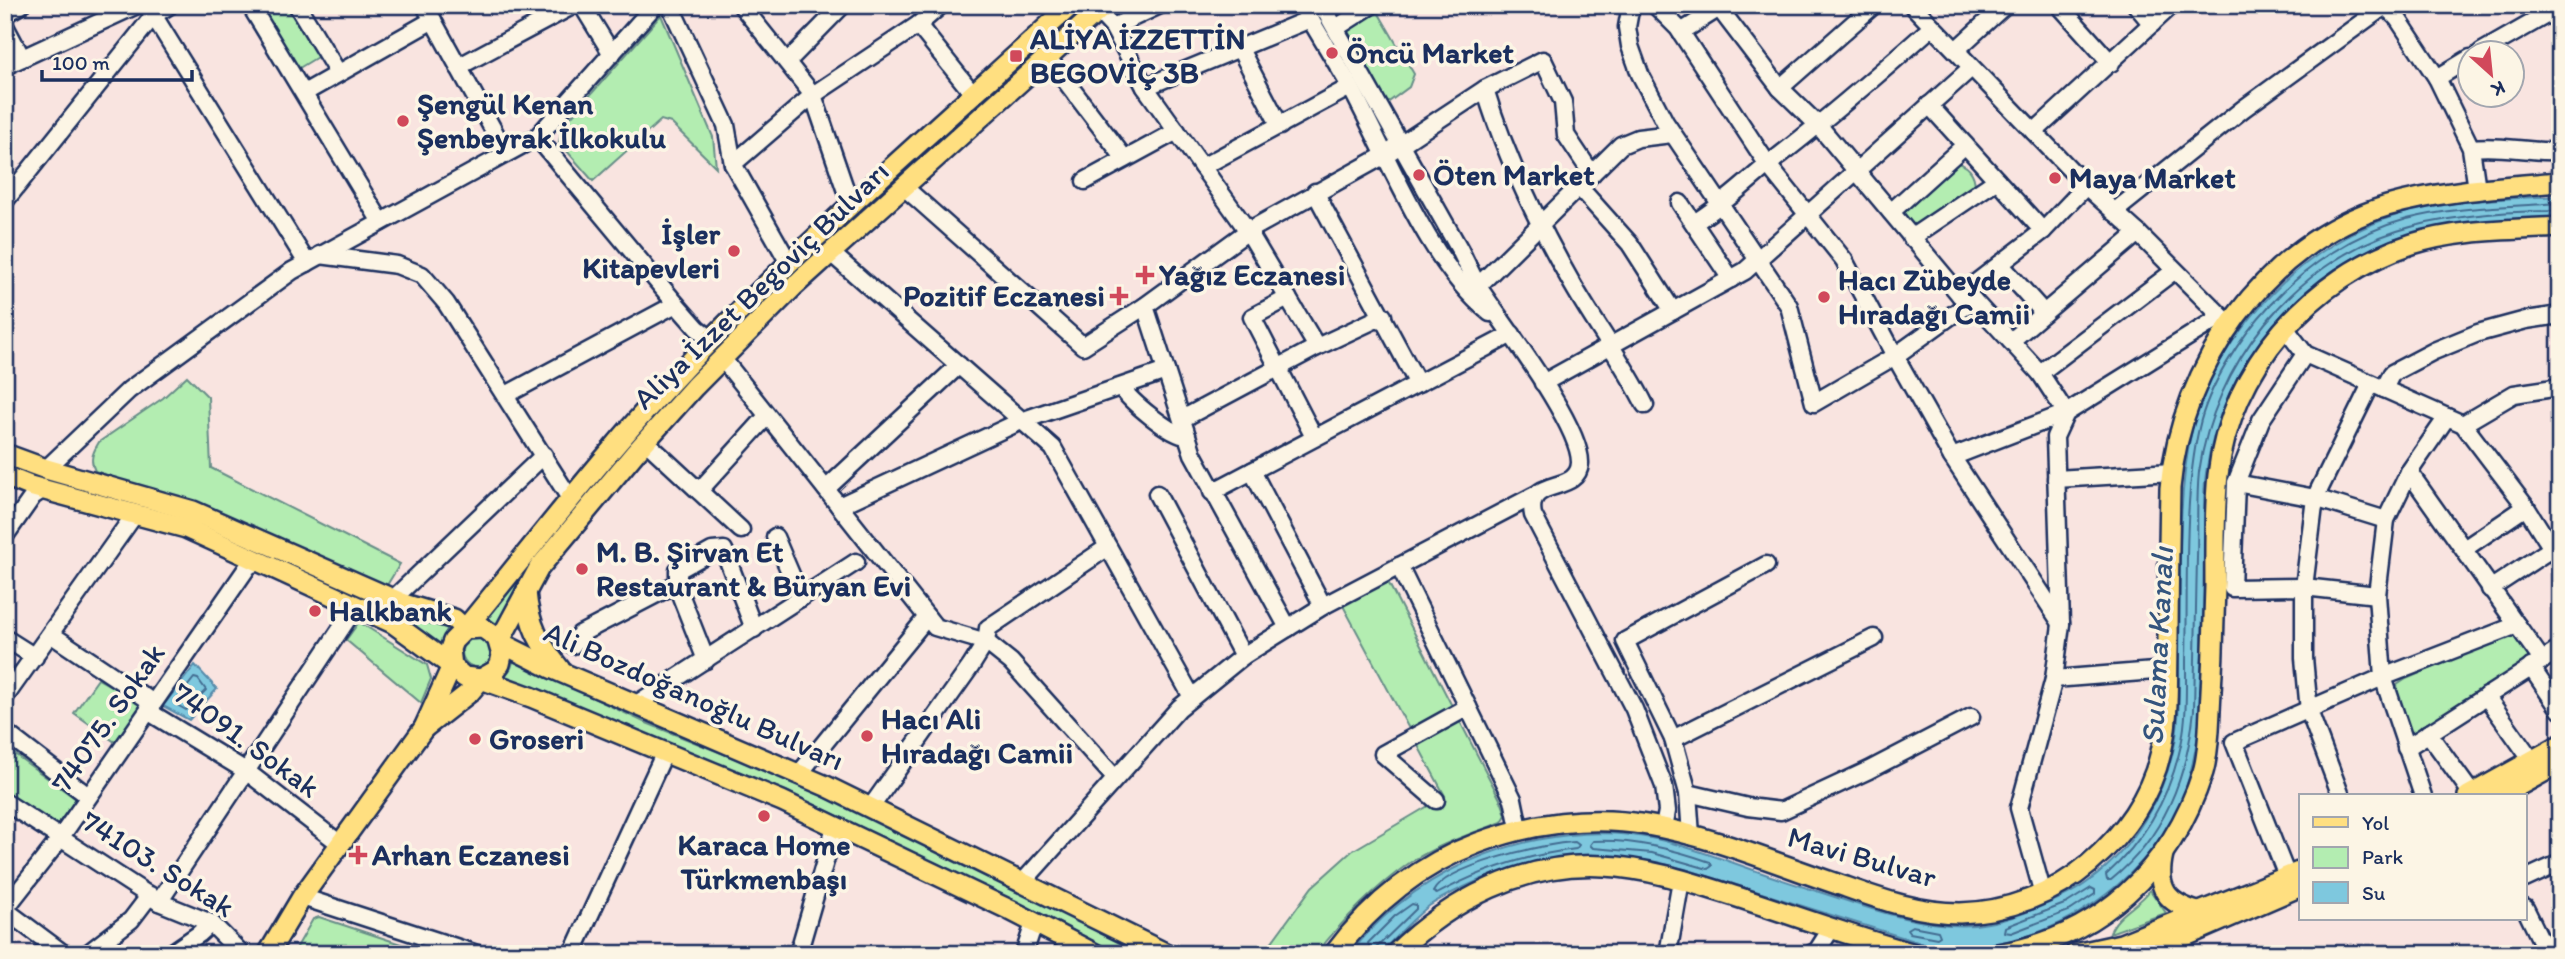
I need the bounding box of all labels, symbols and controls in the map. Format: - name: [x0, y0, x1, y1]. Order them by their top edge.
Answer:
- place label: ALİYA İZZETTİN BEGOVİÇ 3B: [1029, 20, 1246, 91]
- place label: Öncü Market: [1346, 34, 1515, 71]
- scale bar: [42, 38, 192, 82]
- north arrow: [2456, 38, 2526, 108]
- marker: Öncü Market: [1324, 45, 1340, 61]
- marker: ALİYA İZZETTİN BEGOVİÇ 3B: [1008, 48, 1024, 64]
- text: 100 m: [52, 50, 110, 75]
- text: K: [2487, 76, 2509, 102]
- place label: Şengül Kenan Şenbeyrak İlkokulu: [417, 85, 666, 156]
- marker: Şengül Kenan Şenbeyrak İlkokulu: [395, 113, 411, 129]
- street label: Aliya İzzet Begoviç Bulvarı: [625, 153, 896, 417]
- place label: Öten Market: [1433, 156, 1595, 193]
- place label: Maya Market: [2069, 159, 2236, 196]
- marker: Öten Market: [1411, 167, 1427, 183]
- marker: Maya Market: [2047, 170, 2063, 186]
- place label: İşler Kitapevleri: [582, 215, 721, 286]
- marker: İşler Kitapevleri: [726, 243, 742, 259]
- place label: Yağız Eczanesi: [1158, 256, 1345, 293]
- place label: Hacı Zübeyde Hıradağı Camii: [1838, 261, 2030, 332]
- marker: Yağız Eczanesi: [1137, 267, 1153, 283]
- place label: Pozitif Eczanesi: [903, 277, 1105, 314]
- marker: Pozitif Eczanesi: [1111, 288, 1127, 304]
- marker: Hacı Zübeyde Hıradağı Camii: [1816, 289, 1832, 305]
- place label: M. B. Şirvan Et Restaurant & Büryan Evi: [596, 533, 911, 604]
- water label: Sulama Kanalı: [2133, 544, 2181, 746]
- marker: M. B. Şirvan Et Restaurant & Büryan Evi: [574, 561, 590, 577]
- place label: Halkbank: [329, 592, 452, 629]
- marker: Halkbank: [307, 603, 323, 619]
- street label: Ali Bozdoğanoğlu Bulvarı: [538, 613, 850, 778]
- street label: 74075. Sokak: [43, 636, 173, 800]
- street label: 74091. Sokak: [165, 674, 327, 805]
- place label: Hacı Ali Hıradağı Camii: [881, 700, 1073, 771]
- place label: Groseri: [489, 720, 584, 757]
- marker: Hacı Ali Hıradağı Camii: [859, 728, 875, 744]
- marker: Groseri: [467, 731, 483, 747]
- legend: [2299, 794, 2526, 920]
- street label: 74103. Sokak: [75, 802, 242, 925]
- marker: Karaca Home Türkmenbaşı: [756, 808, 772, 824]
- text: Yol: [2362, 810, 2389, 835]
- street label: Mavi Bulvar: [1784, 818, 1941, 895]
- place label: Karaca Home Türkmenbaşı: [677, 826, 851, 897]
- place label: Arhan Eczanesi: [371, 836, 570, 873]
- text: Park: [2362, 844, 2404, 869]
- marker: Arhan Eczanesi: [350, 847, 366, 863]
- text: Su: [2362, 880, 2386, 905]

